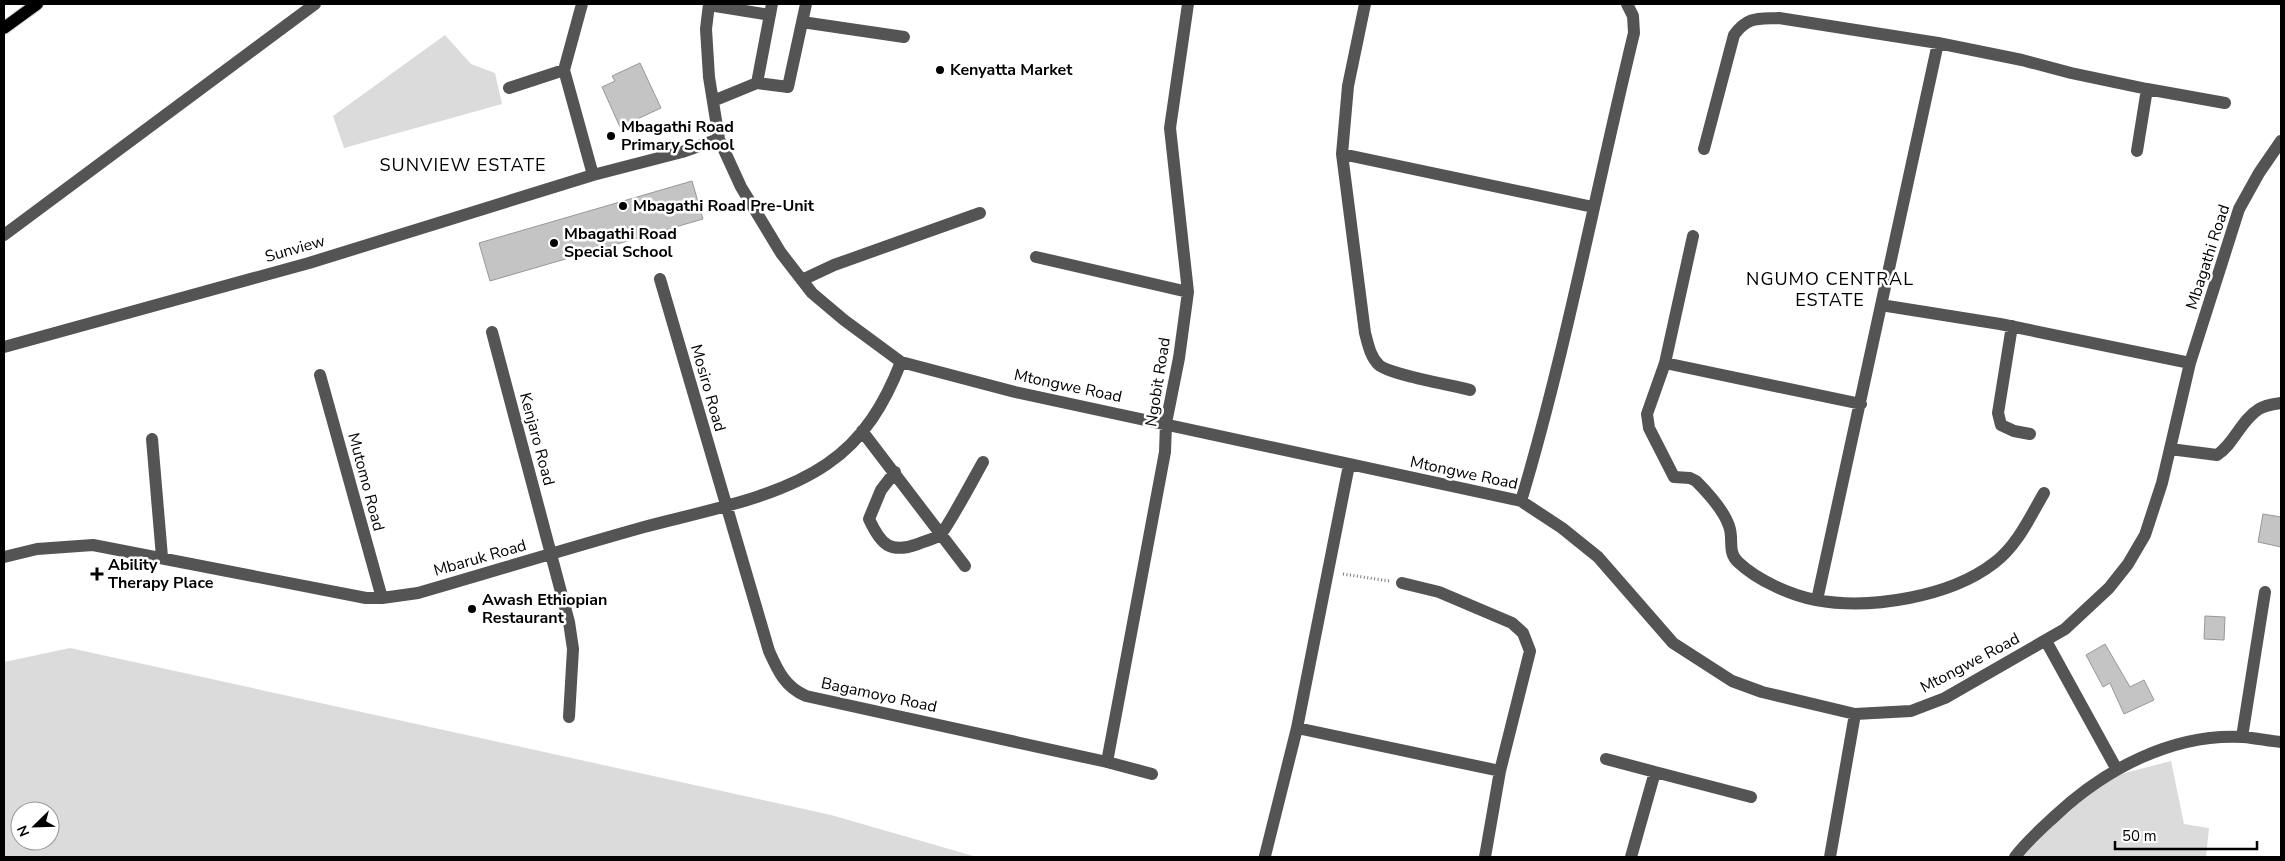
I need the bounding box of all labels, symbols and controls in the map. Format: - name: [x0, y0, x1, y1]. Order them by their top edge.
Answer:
- place label: Kenyatta Market: [950, 59, 1073, 81]
- marker: Kenyatta Market: [934, 64, 946, 76]
- place label: Mbagathi Road Primary School: [621, 116, 734, 156]
- marker: Mbagathi Road Primary School: [605, 130, 617, 142]
- district label: SUNVIEW ESTATE: [380, 153, 546, 177]
- place label: Mbagathi Road Pre-Unit: [633, 195, 815, 217]
- marker: Mbagathi Road Pre-Unit: [617, 200, 629, 212]
- street label: Mbagathi Road: [2181, 202, 2235, 312]
- place label: Mbagathi Road Special School: [564, 223, 677, 263]
- street label: Sunview: [262, 230, 328, 268]
- marker: Mbagathi Road Special School: [548, 237, 560, 249]
- district label: NGUMO CENTRAL ESTATE: [1746, 267, 1914, 312]
- street label: Ngobit Road: [1140, 336, 1176, 428]
- street label: Mosiro Road: [685, 342, 731, 434]
- street label: Mtongwe Road: [1012, 364, 1124, 408]
- street label: Kenjaro Road: [514, 390, 560, 488]
- street label: Mutomo Road: [342, 430, 390, 534]
- street label: Mtongwe Road: [1408, 451, 1520, 495]
- street label: Mbaruk Road: [431, 534, 529, 582]
- place label: Ability Therapy Place: [108, 554, 214, 594]
- marker: Ability Therapy Place: [90, 567, 104, 581]
- place label: Awash Ethiopian Restaurant: [482, 589, 607, 629]
- marker: Awash Ethiopian Restaurant: [466, 603, 478, 615]
- street label: Mtongwe Road: [1916, 628, 2024, 698]
- street label: Bagamoyo Road: [819, 672, 939, 718]
- north arrow: [10, 801, 60, 851]
- scale bar: [2115, 818, 2258, 850]
- text: N: [13, 822, 34, 839]
- text: 50 m: [2122, 826, 2157, 846]

